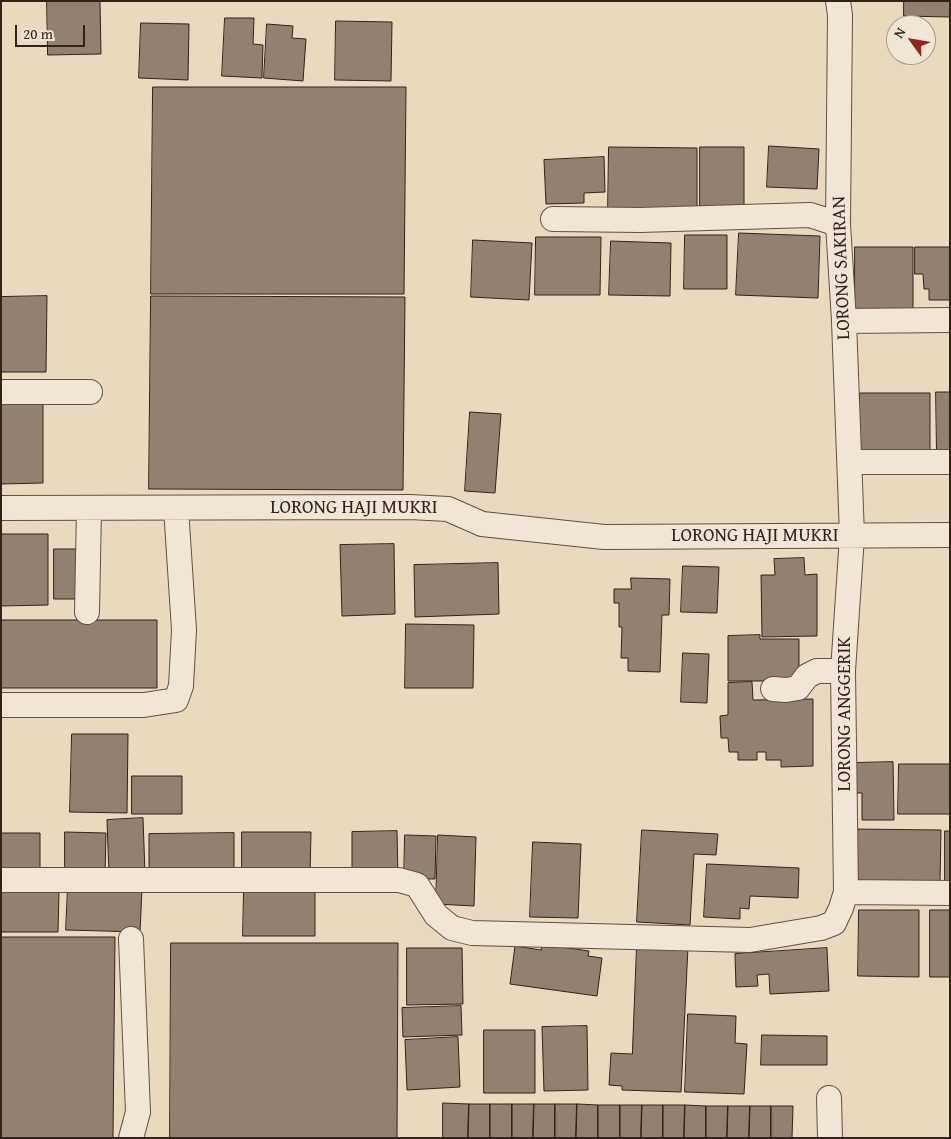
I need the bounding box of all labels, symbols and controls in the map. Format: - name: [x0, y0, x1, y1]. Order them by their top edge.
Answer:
- scale bar: [18, 15, 88, 47]
- north arrow: [886, 15, 936, 65]
- text: 20 m: [23, 23, 53, 44]
- text: N: [888, 23, 910, 42]
- street label: LORONG SAKIRAN: [828, 196, 856, 340]
- street label: LORONG HAJI MUKRI: [270, 497, 438, 519]
- street label: LORONG HAJI MUKRI: [671, 525, 839, 547]
- street label: LORONG ANGGERIK: [834, 636, 856, 792]

